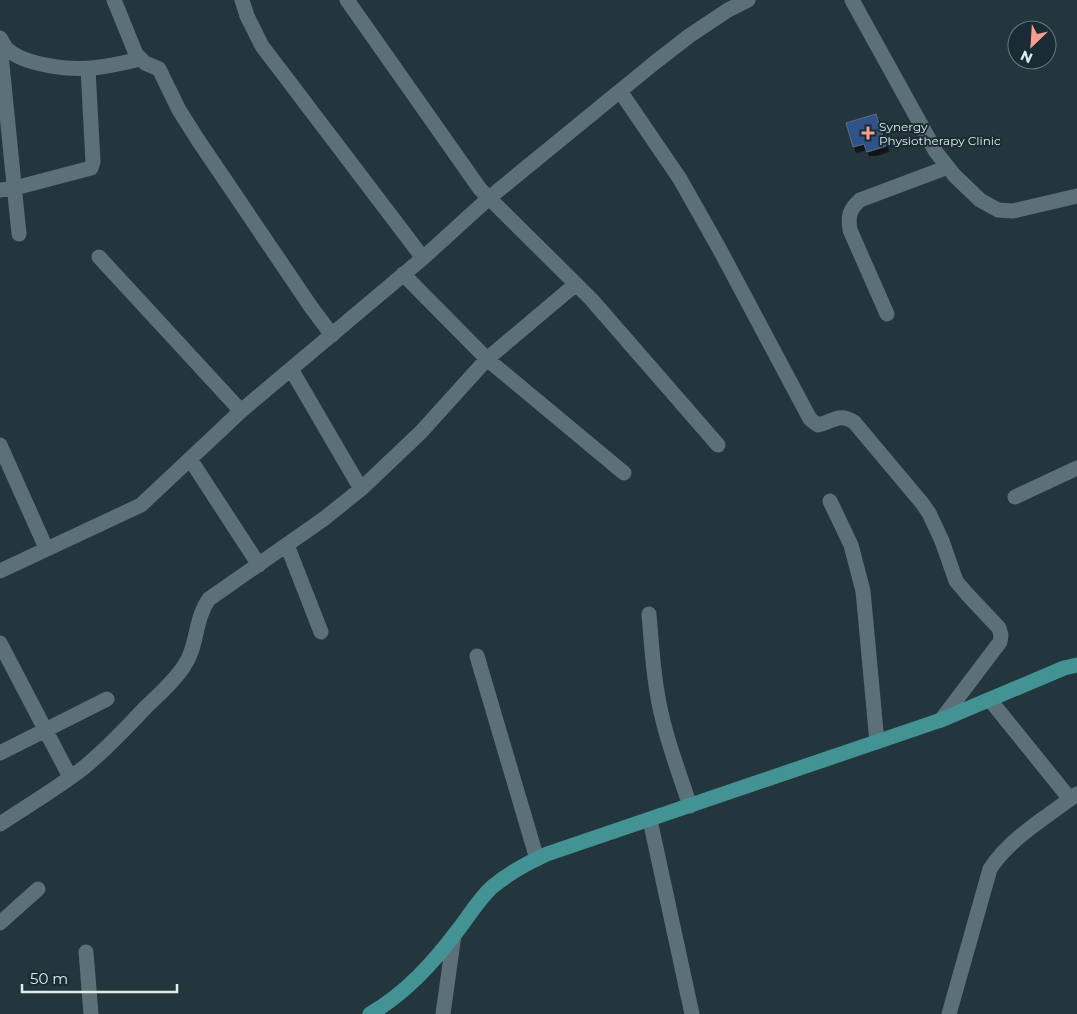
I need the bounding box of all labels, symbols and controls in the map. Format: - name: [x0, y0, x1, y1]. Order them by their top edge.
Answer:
- north arrow: [1007, 20, 1057, 70]
- text: N: [1018, 46, 1035, 67]
- place label: Synergy Physiotherapy Clinic: [879, 119, 1001, 148]
- marker: Synergy Physiotherapy Clinic: [861, 126, 875, 140]
- scale bar: [22, 962, 178, 994]
- text: 50 m: [30, 969, 68, 988]

